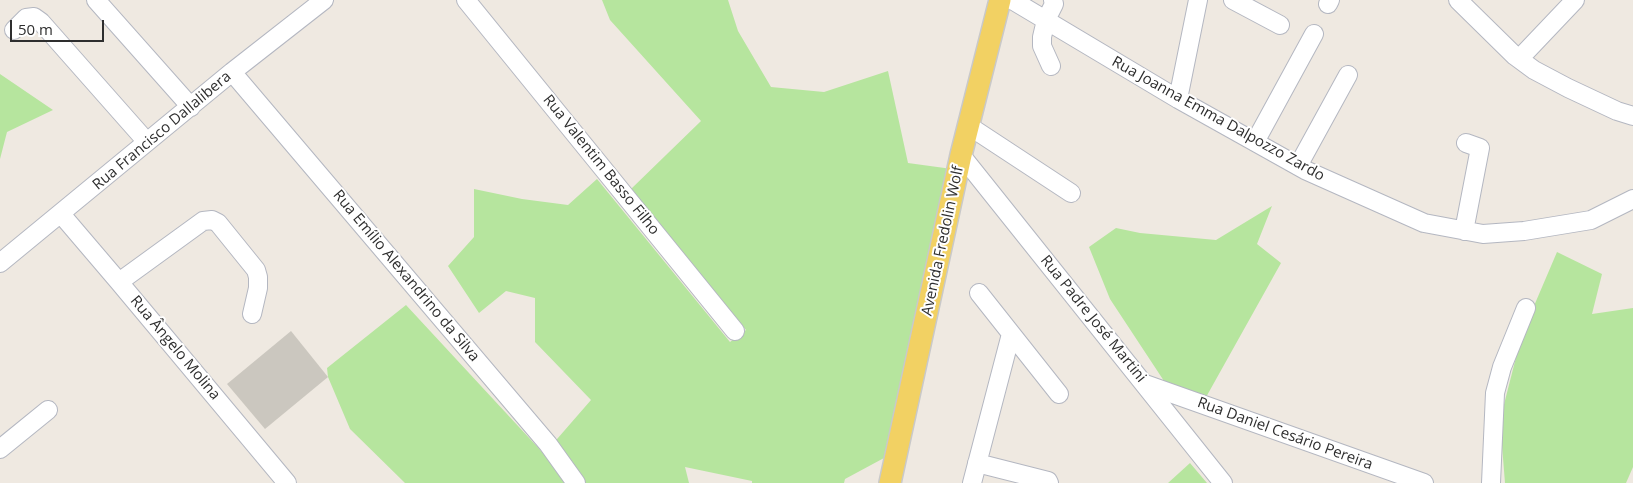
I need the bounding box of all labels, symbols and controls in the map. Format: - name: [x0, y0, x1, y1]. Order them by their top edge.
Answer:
- scale bar: [12, 10, 106, 42]
- text: 50 m: [18, 19, 53, 39]
- street label: Rua Joanna Emma Dalpozzo Zardo: [1108, 53, 1328, 185]
- street label: Rua Francisco Dallalibera: [89, 68, 235, 194]
- street label: Rua Valentim Basso Filho: [539, 91, 663, 239]
- street label: Avenida Fredolin Wolf: [918, 164, 968, 318]
- street label: Rua Emílio Alexandrino da Silva: [329, 187, 483, 365]
- street label: Rua Padre José Martini: [1036, 252, 1150, 386]
- street label: Rua Ângelo Molina: [126, 292, 224, 404]
- street label: Rua Daniel Cesário Pereira: [1195, 394, 1375, 474]

